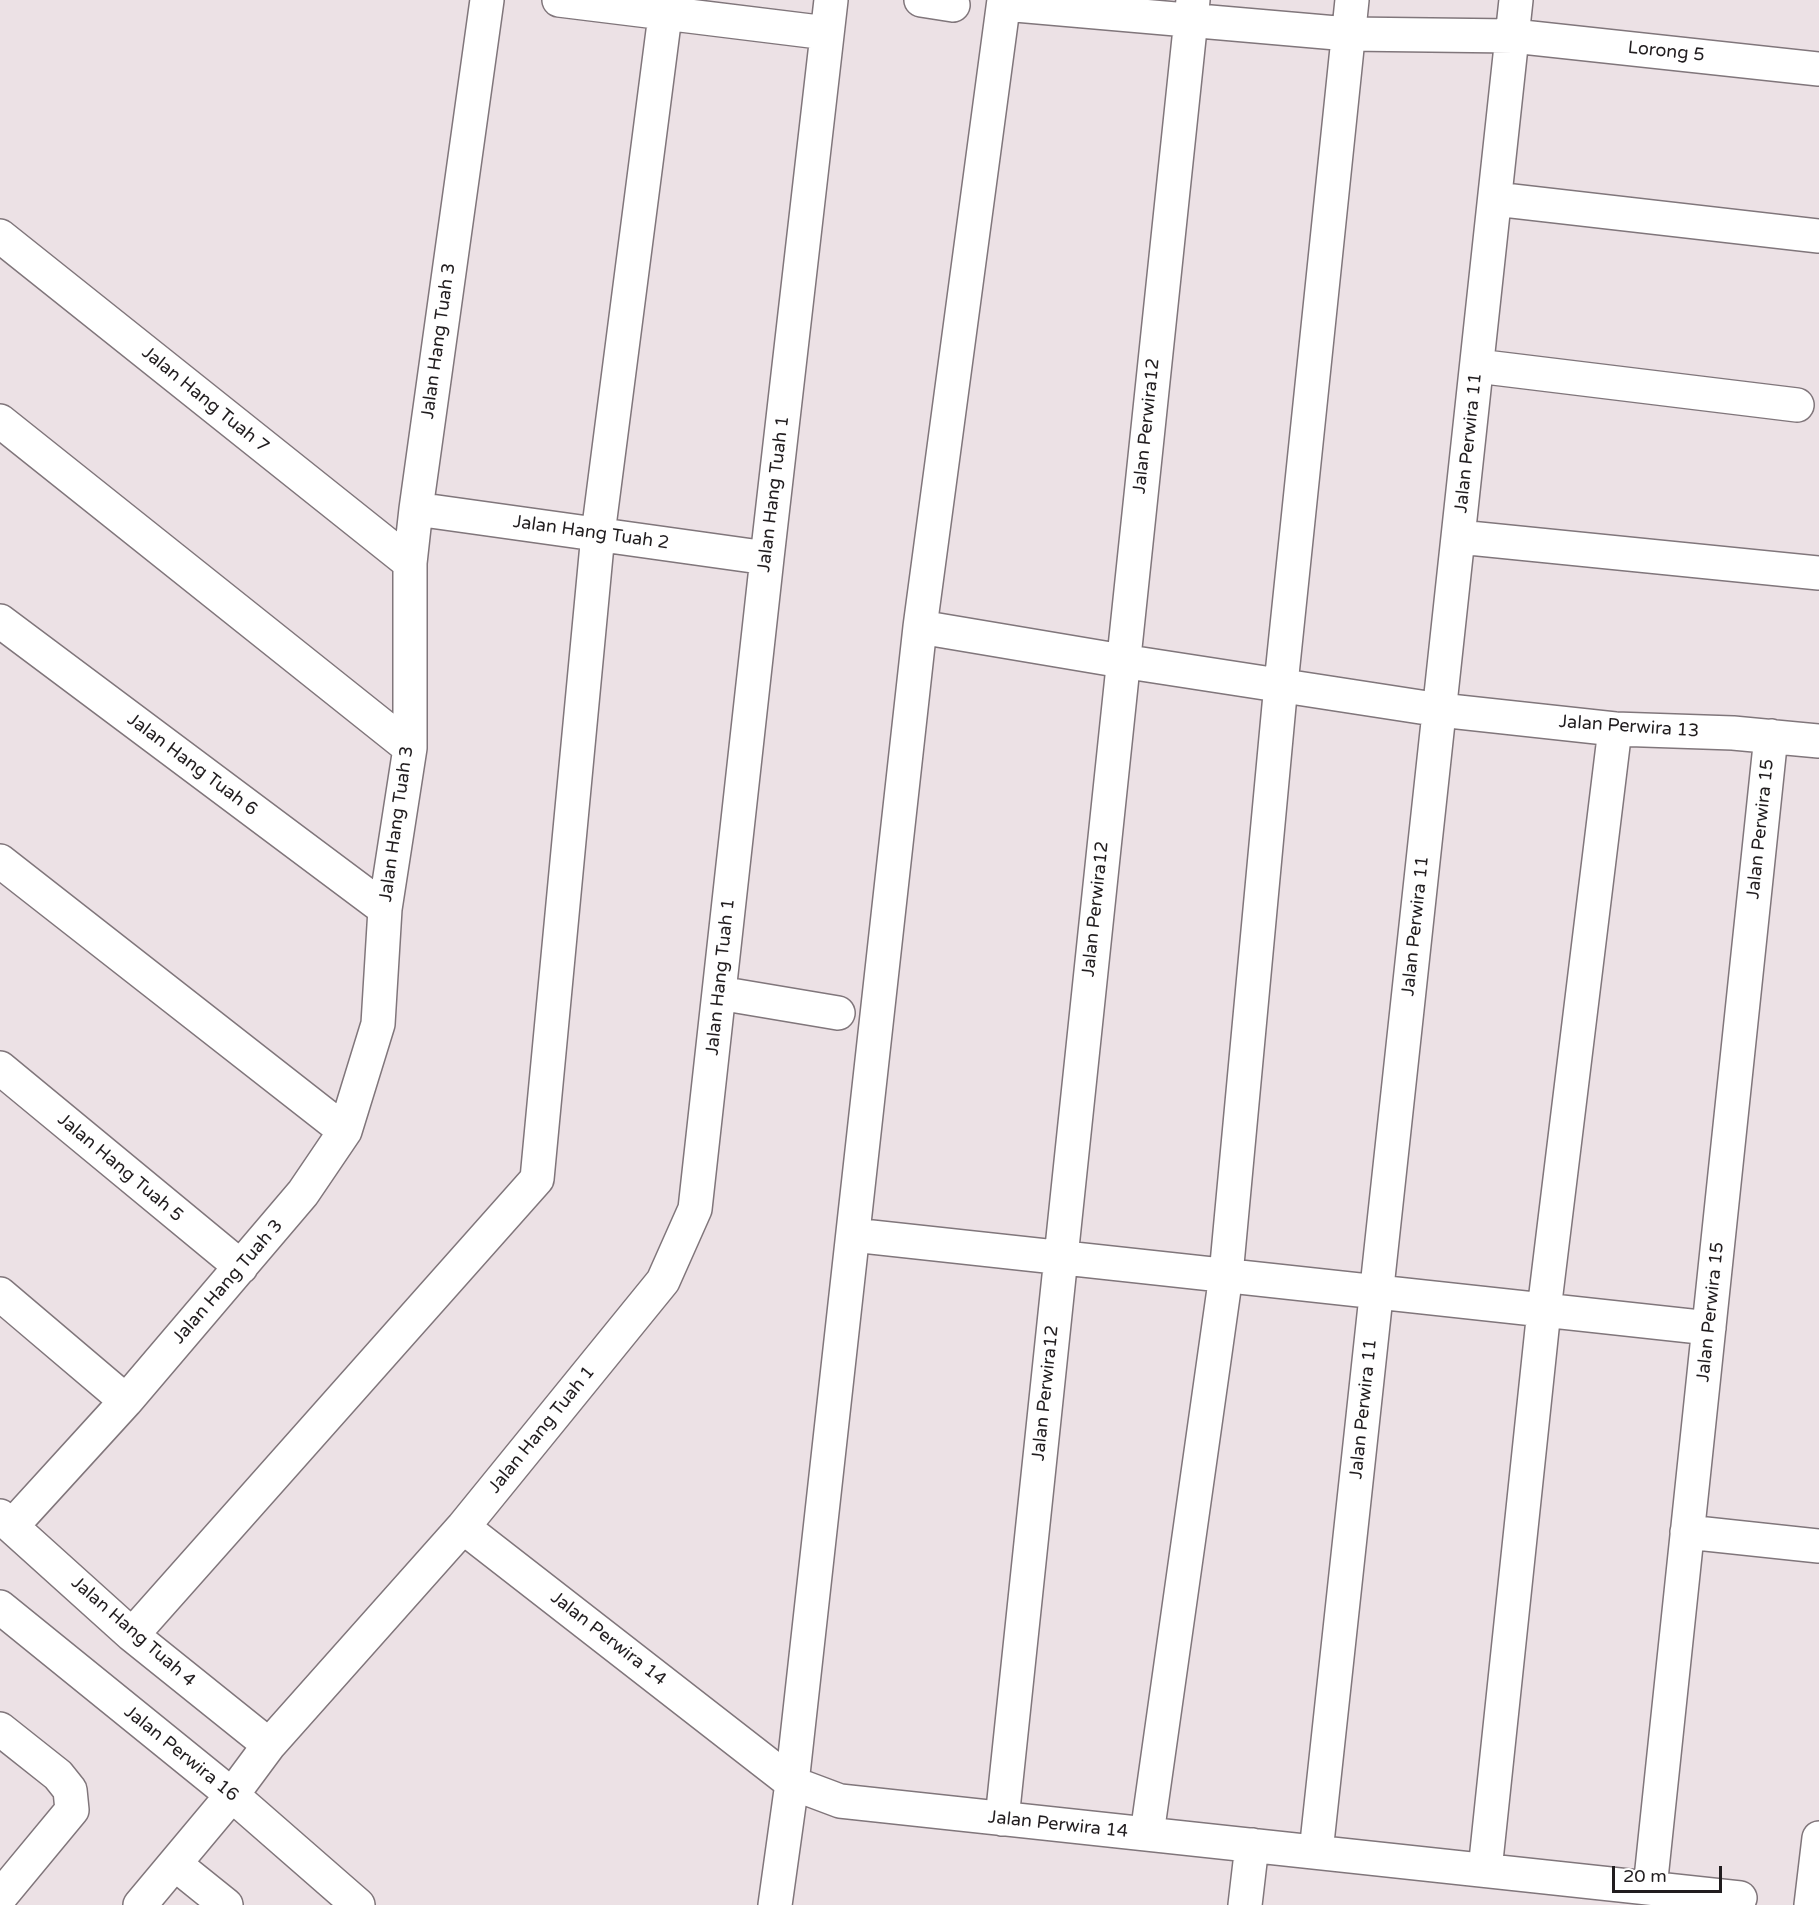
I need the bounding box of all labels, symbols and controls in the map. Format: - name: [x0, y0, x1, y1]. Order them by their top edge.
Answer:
- street label: Lorong 5: [1626, 37, 1706, 67]
- street label: Jalan Hang Tuah 3: [417, 262, 461, 420]
- street label: Jalan Hang Tuah 7: [137, 342, 273, 458]
- street label: Jalan Perwira12: [1129, 357, 1165, 495]
- street label: Jalan Perwira 11: [1451, 372, 1487, 514]
- street label: Jalan Hang Tuah 1: [754, 415, 794, 573]
- street label: Jalan Hang Tuah 2: [512, 511, 670, 555]
- street label: Jalan Hang Tuah 6: [123, 709, 261, 821]
- street label: Jalan Perwira 13: [1558, 711, 1700, 743]
- street label: Jalan Hang Tuah 3: [375, 745, 419, 903]
- street label: Jalan Perwira 15: [1743, 758, 1779, 900]
- street label: Jalan Perwira12: [1078, 840, 1114, 978]
- street label: Jalan Perwira 11: [1398, 855, 1434, 997]
- street label: Jalan Hang Tuah 1: [702, 898, 740, 1056]
- street label: Jalan Hang Tuah 5: [53, 1109, 187, 1227]
- street label: Jalan Hang Tuah 3: [168, 1216, 288, 1348]
- street label: Jalan Perwira 15: [1693, 1241, 1729, 1383]
- street label: Jalan Perwira12: [1028, 1324, 1064, 1462]
- street label: Jalan Perwira 11: [1346, 1338, 1382, 1480]
- street label: Jalan Hang Tuah 1: [484, 1362, 600, 1498]
- street label: Jalan Hang Tuah 4: [67, 1572, 199, 1692]
- street label: Jalan Perwira 14: [546, 1587, 670, 1691]
- street label: Jalan Perwira 16: [120, 1701, 242, 1807]
- street label: Jalan Perwira 14: [987, 1807, 1129, 1843]
- scale bar: [1615, 1854, 1724, 1892]
- text: 20 m: [1623, 1865, 1667, 1887]

